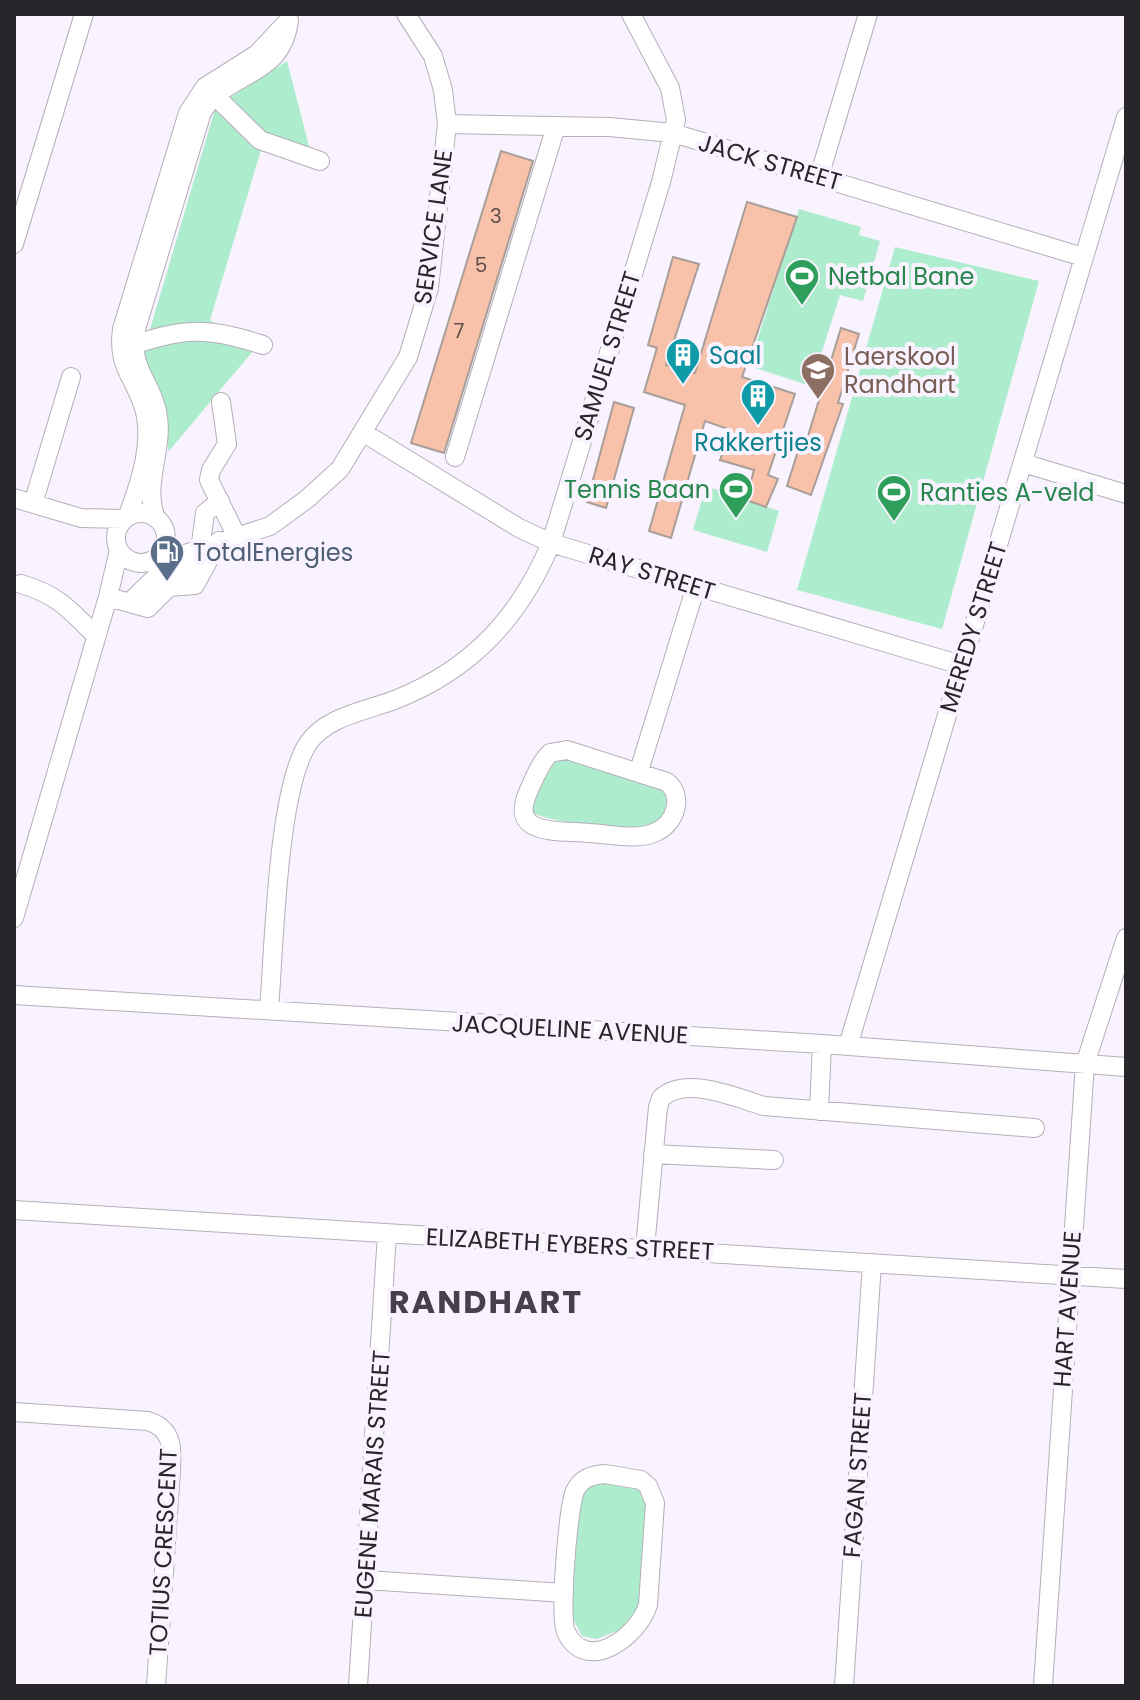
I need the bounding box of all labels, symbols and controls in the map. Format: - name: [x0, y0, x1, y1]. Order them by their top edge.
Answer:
- street label: JACK STREET: [695, 126, 845, 198]
- street label: SERVICE LANE: [406, 147, 460, 307]
- house number: 3: [490, 202, 502, 230]
- house number: 5: [475, 251, 487, 279]
- sports icon: Netbal Bane: [783, 257, 821, 307]
- place label: Netbal Bane: [828, 260, 974, 293]
- street label: SAMUEL STREET: [566, 267, 648, 445]
- house number: 7: [454, 317, 465, 345]
- building icon: Saal: [664, 336, 702, 386]
- place label: Saal: [709, 339, 761, 372]
- place label: Laerskool Randhart: [844, 340, 956, 401]
- school or university icon: Laerskool Randhart: [799, 351, 837, 401]
- building icon: Rakkertjies: [739, 377, 777, 427]
- place label: Rakkertjies: [694, 426, 822, 459]
- sports icon: Tennis Baan: [717, 470, 755, 520]
- place label: Tennis Baan: [564, 473, 710, 506]
- sports icon: Ranties A-veld: [875, 473, 913, 523]
- place label: Ranties A-veld: [920, 476, 1095, 509]
- fuel station icon: TotalEnergies: [148, 533, 186, 583]
- place label: TotalEnergies: [193, 536, 353, 569]
- street label: RAY STREET: [585, 538, 719, 608]
- street label: MEREDY STREET: [931, 538, 1015, 716]
- street label: JACQUELINE AVENUE: [451, 1006, 689, 1052]
- street label: ELIZABETH EYBERS STREET: [425, 1220, 715, 1268]
- street label: HART AVENUE: [1045, 1230, 1089, 1388]
- district label: RANDHART: [389, 1279, 583, 1324]
- street label: EUGENE MARAIS STREET: [346, 1349, 398, 1619]
- street label: FAGAN STREET: [835, 1391, 879, 1559]
- street label: TOTIUS CRESCENT: [141, 1447, 185, 1657]

